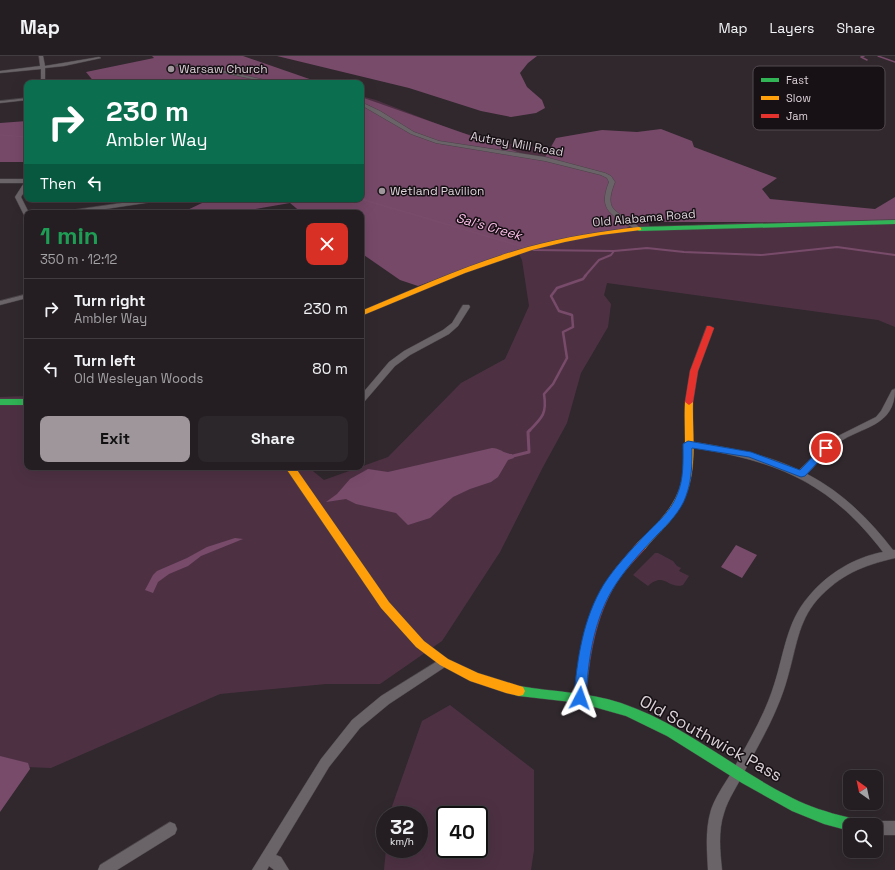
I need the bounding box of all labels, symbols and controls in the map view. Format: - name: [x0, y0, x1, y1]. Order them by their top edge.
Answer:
- text: Map: [20, 15, 60, 40]
- text: Map: [718, 19, 748, 37]
- text: Layers: [770, 19, 814, 37]
- text: Share: [836, 19, 875, 37]
- place label: Warsaw Church: [179, 61, 268, 77]
- marker: Warsaw Church: [166, 64, 176, 74]
- legend: [753, 66, 885, 130]
- text: Fast: [786, 73, 809, 87]
- text: Slow: [786, 91, 811, 105]
- text: 230 m: [106, 93, 189, 129]
- icon: right: [40, 96, 92, 148]
- text: Jam: [786, 109, 808, 123]
- text: Ambler Way: [106, 128, 207, 151]
- street label: Autrey Mill Road: [469, 128, 565, 160]
- icon: left: [84, 172, 106, 194]
- text: Then: [40, 174, 76, 193]
- place label: Wetland Pavilion: [390, 183, 484, 199]
- marker: Wetland Pavilion: [377, 186, 387, 196]
- street label: Old Alabama Road: [592, 206, 696, 230]
- water label: Sal's Creek: [454, 209, 526, 244]
- text: 1 min: [40, 220, 99, 251]
- button: close: [306, 223, 348, 265]
- text: 350 m · 12:12: [40, 251, 117, 268]
- text: Turn right: [74, 291, 145, 310]
- icon: right: [40, 298, 62, 320]
- text: 230 m: [304, 299, 348, 318]
- text: Ambler Way: [74, 310, 147, 327]
- text: Turn left: [74, 351, 136, 370]
- icon: left: [40, 358, 62, 380]
- text: 80 m: [312, 359, 348, 378]
- text: Old Wesleyan Woods: [74, 370, 203, 387]
- button: Exit: [40, 416, 190, 462]
- button: Share: [198, 416, 348, 462]
- pin: [809, 431, 843, 465]
- icon: arrive: [815, 437, 837, 459]
- position arrow: [559, 677, 601, 719]
- street label: Old Southwick Pass: [636, 690, 786, 786]
- north arrow: [843, 770, 883, 810]
- map controls: [843, 770, 883, 858]
- speed limit sign: 40: [436, 806, 488, 858]
- text: 32: [390, 814, 414, 840]
- button: search: [843, 818, 883, 858]
- text: km/h: [390, 835, 414, 848]

